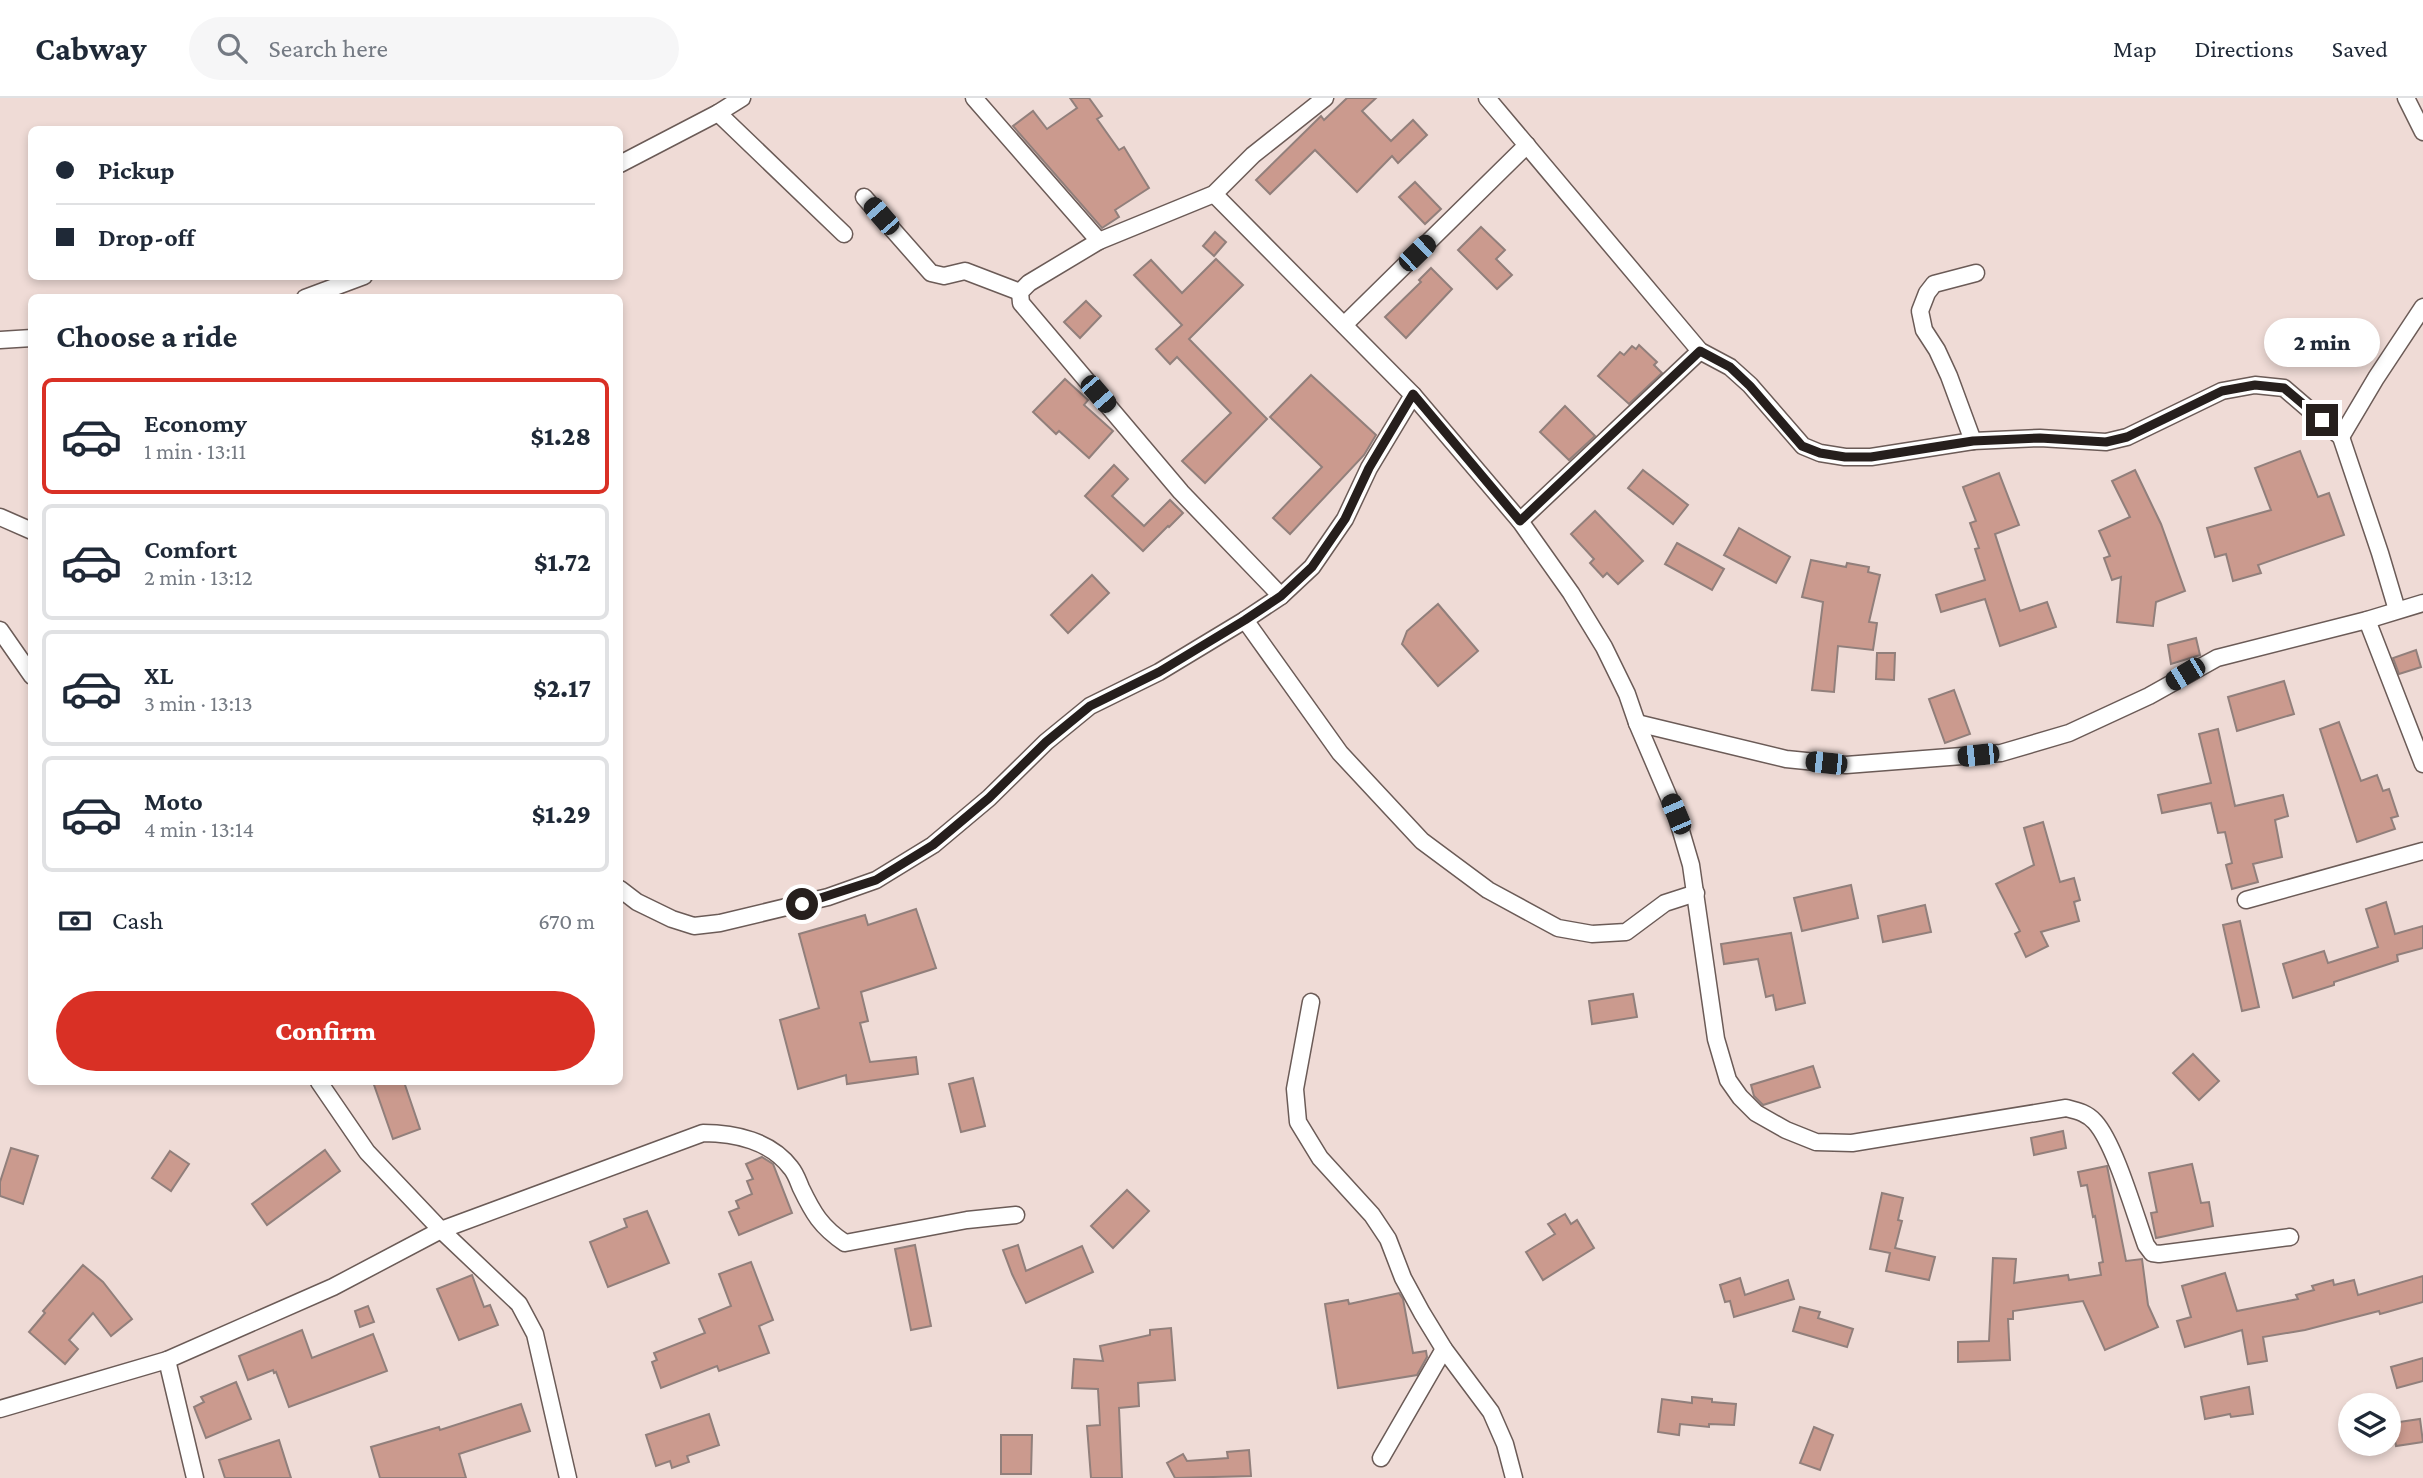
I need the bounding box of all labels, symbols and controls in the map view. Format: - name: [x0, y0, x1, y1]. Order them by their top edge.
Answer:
- search box: [189, 17, 679, 80]
- icon: search: [213, 29, 251, 67]
- text: Cabway: [35, 30, 147, 67]
- text: Search here: [269, 34, 388, 63]
- text: Map: [2113, 35, 2157, 62]
- text: Directions: [2195, 35, 2294, 62]
- text: Saved: [2332, 35, 2388, 62]
- text: Pickup: [98, 156, 175, 185]
- car: [860, 193, 903, 239]
- text: Drop-off: [98, 223, 195, 252]
- car: [1395, 231, 1440, 275]
- text: Choose a ride: [56, 318, 237, 354]
- callout: 2 min: [2264, 318, 2380, 368]
- text: 2 min: [2294, 329, 2350, 355]
- car: [1077, 371, 1120, 417]
- route end: [2306, 404, 2338, 436]
- icon: car: [60, 405, 123, 468]
- text: Economy: [144, 409, 247, 438]
- text: $1.28: [531, 422, 591, 451]
- text: 1 min · 13:11: [144, 438, 246, 464]
- icon: car: [60, 531, 123, 594]
- text: Comfort: [144, 535, 237, 564]
- text: $1.72: [534, 548, 591, 577]
- text: 2 min · 13:12: [144, 564, 253, 590]
- car: [2162, 654, 2209, 694]
- icon: car: [60, 657, 123, 720]
- text: XL: [144, 661, 173, 690]
- text: $2.17: [533, 674, 591, 703]
- text: 3 min · 13:13: [144, 690, 253, 716]
- car: [1957, 742, 2000, 768]
- car: [1805, 750, 1848, 776]
- icon: car: [60, 783, 123, 846]
- text: Moto: [144, 787, 203, 816]
- car: [1659, 791, 1694, 837]
- text: $1.29: [532, 800, 591, 829]
- text: 4 min · 13:14: [144, 816, 254, 842]
- route start: [786, 888, 818, 920]
- icon: cash: [56, 902, 94, 940]
- text: Cash: [112, 906, 163, 935]
- text: 670 m: [538, 908, 595, 934]
- button: Confirm: [56, 991, 595, 1071]
- map controls: [2338, 1393, 2401, 1456]
- button: layers: [2338, 1393, 2401, 1456]

